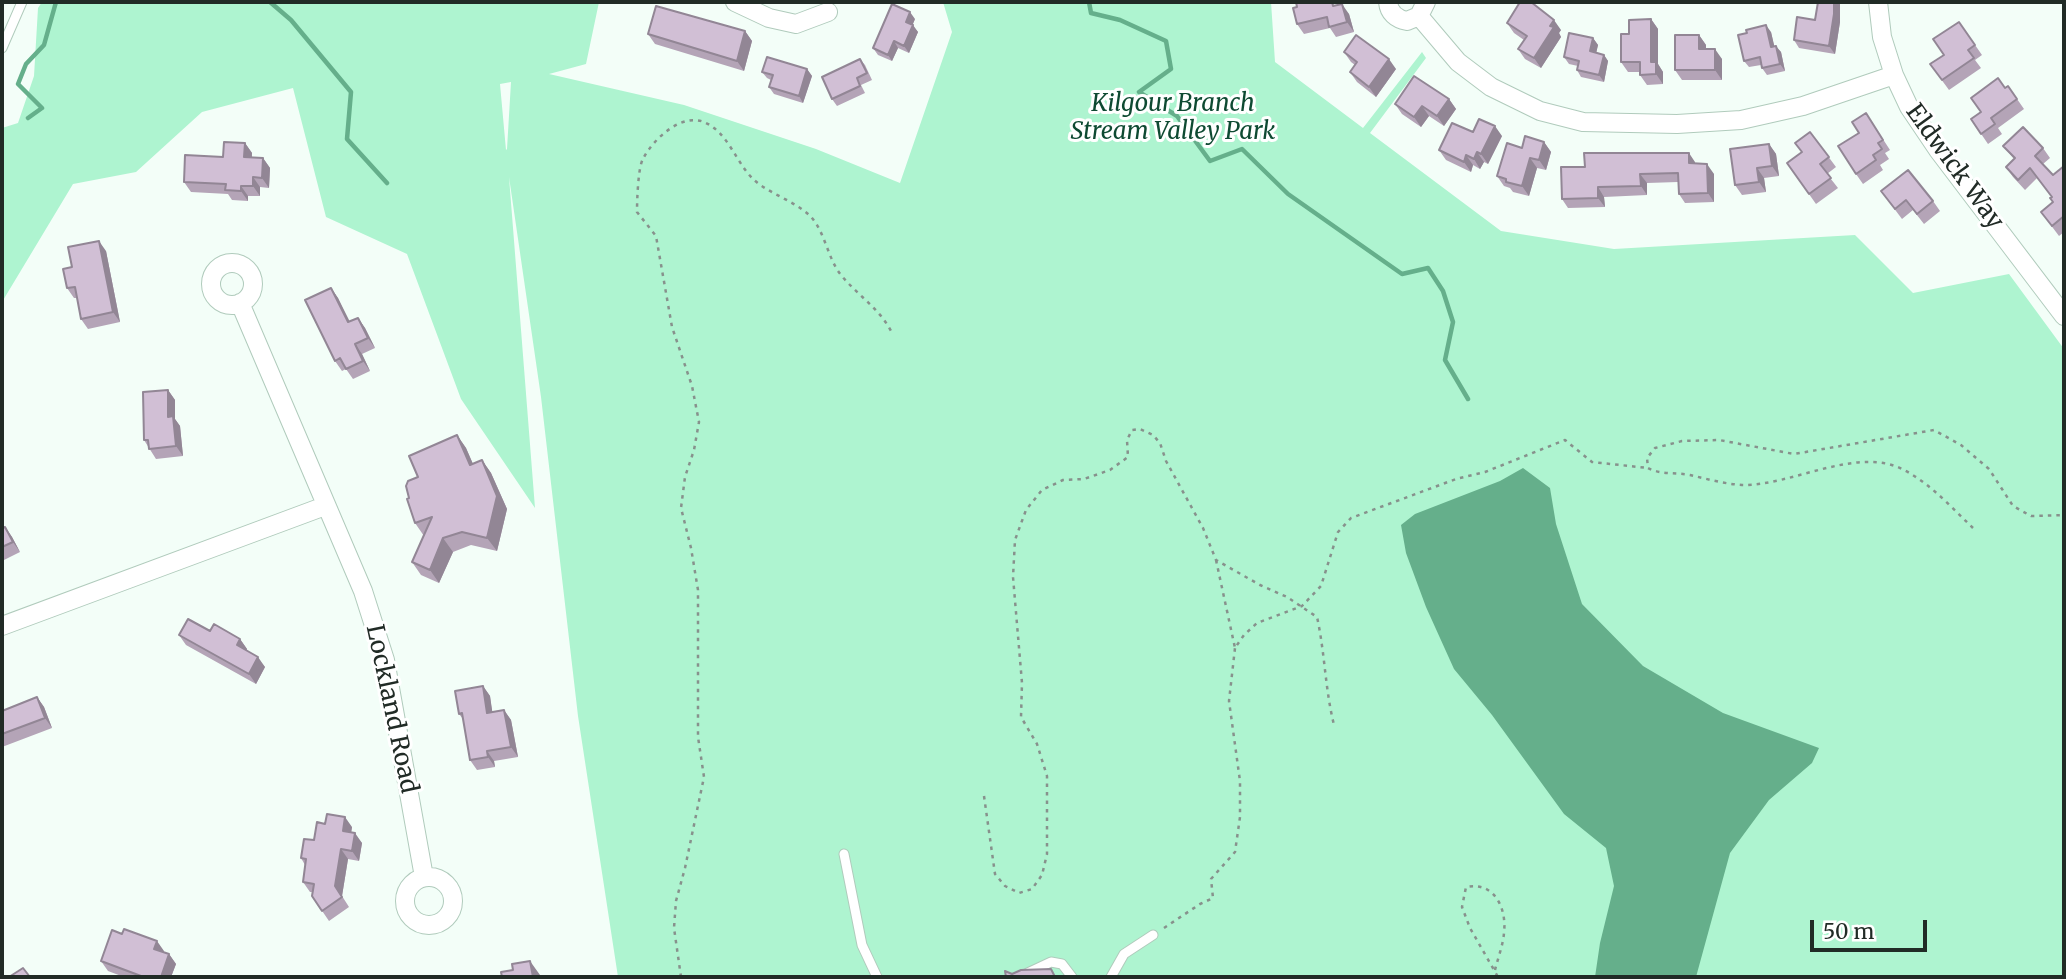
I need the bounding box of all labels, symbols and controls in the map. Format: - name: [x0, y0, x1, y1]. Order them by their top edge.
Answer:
- park label: Kilgour Branch Stream Valley Park: [1071, 90, 1275, 146]
- street label: Eldwick Way: [1899, 99, 2009, 235]
- street label: Lockland Road: [359, 622, 423, 796]
- scale bar: [1814, 906, 1931, 950]
- text: 50 m: [1823, 918, 1874, 945]

